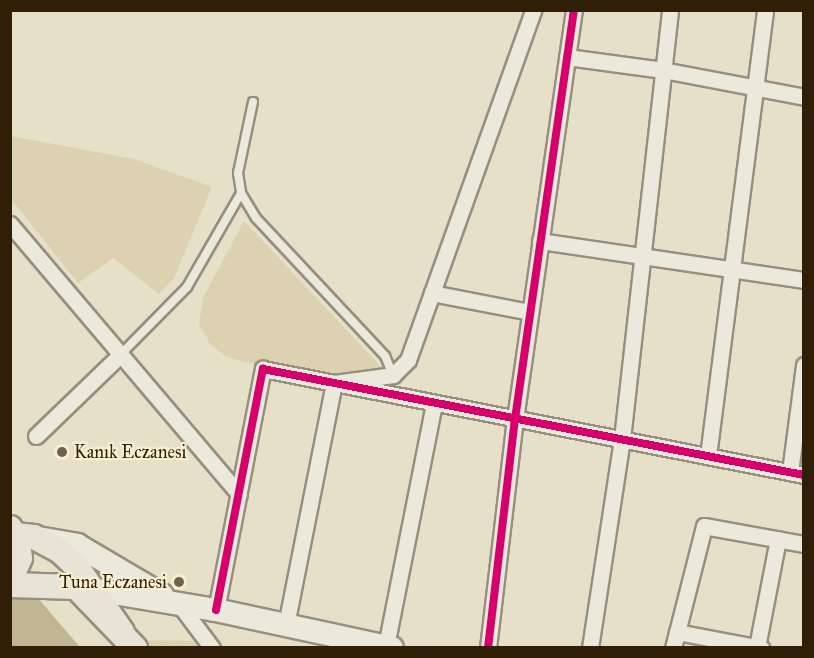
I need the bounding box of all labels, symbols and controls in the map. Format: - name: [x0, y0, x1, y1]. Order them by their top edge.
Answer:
- place label: Kanık Eczanesi: [74, 441, 186, 463]
- marker: Kanık Eczanesi: [55, 445, 69, 459]
- place label: Tuna Eczanesi: [59, 571, 167, 593]
- marker: Tuna Eczanesi: [172, 575, 186, 589]

